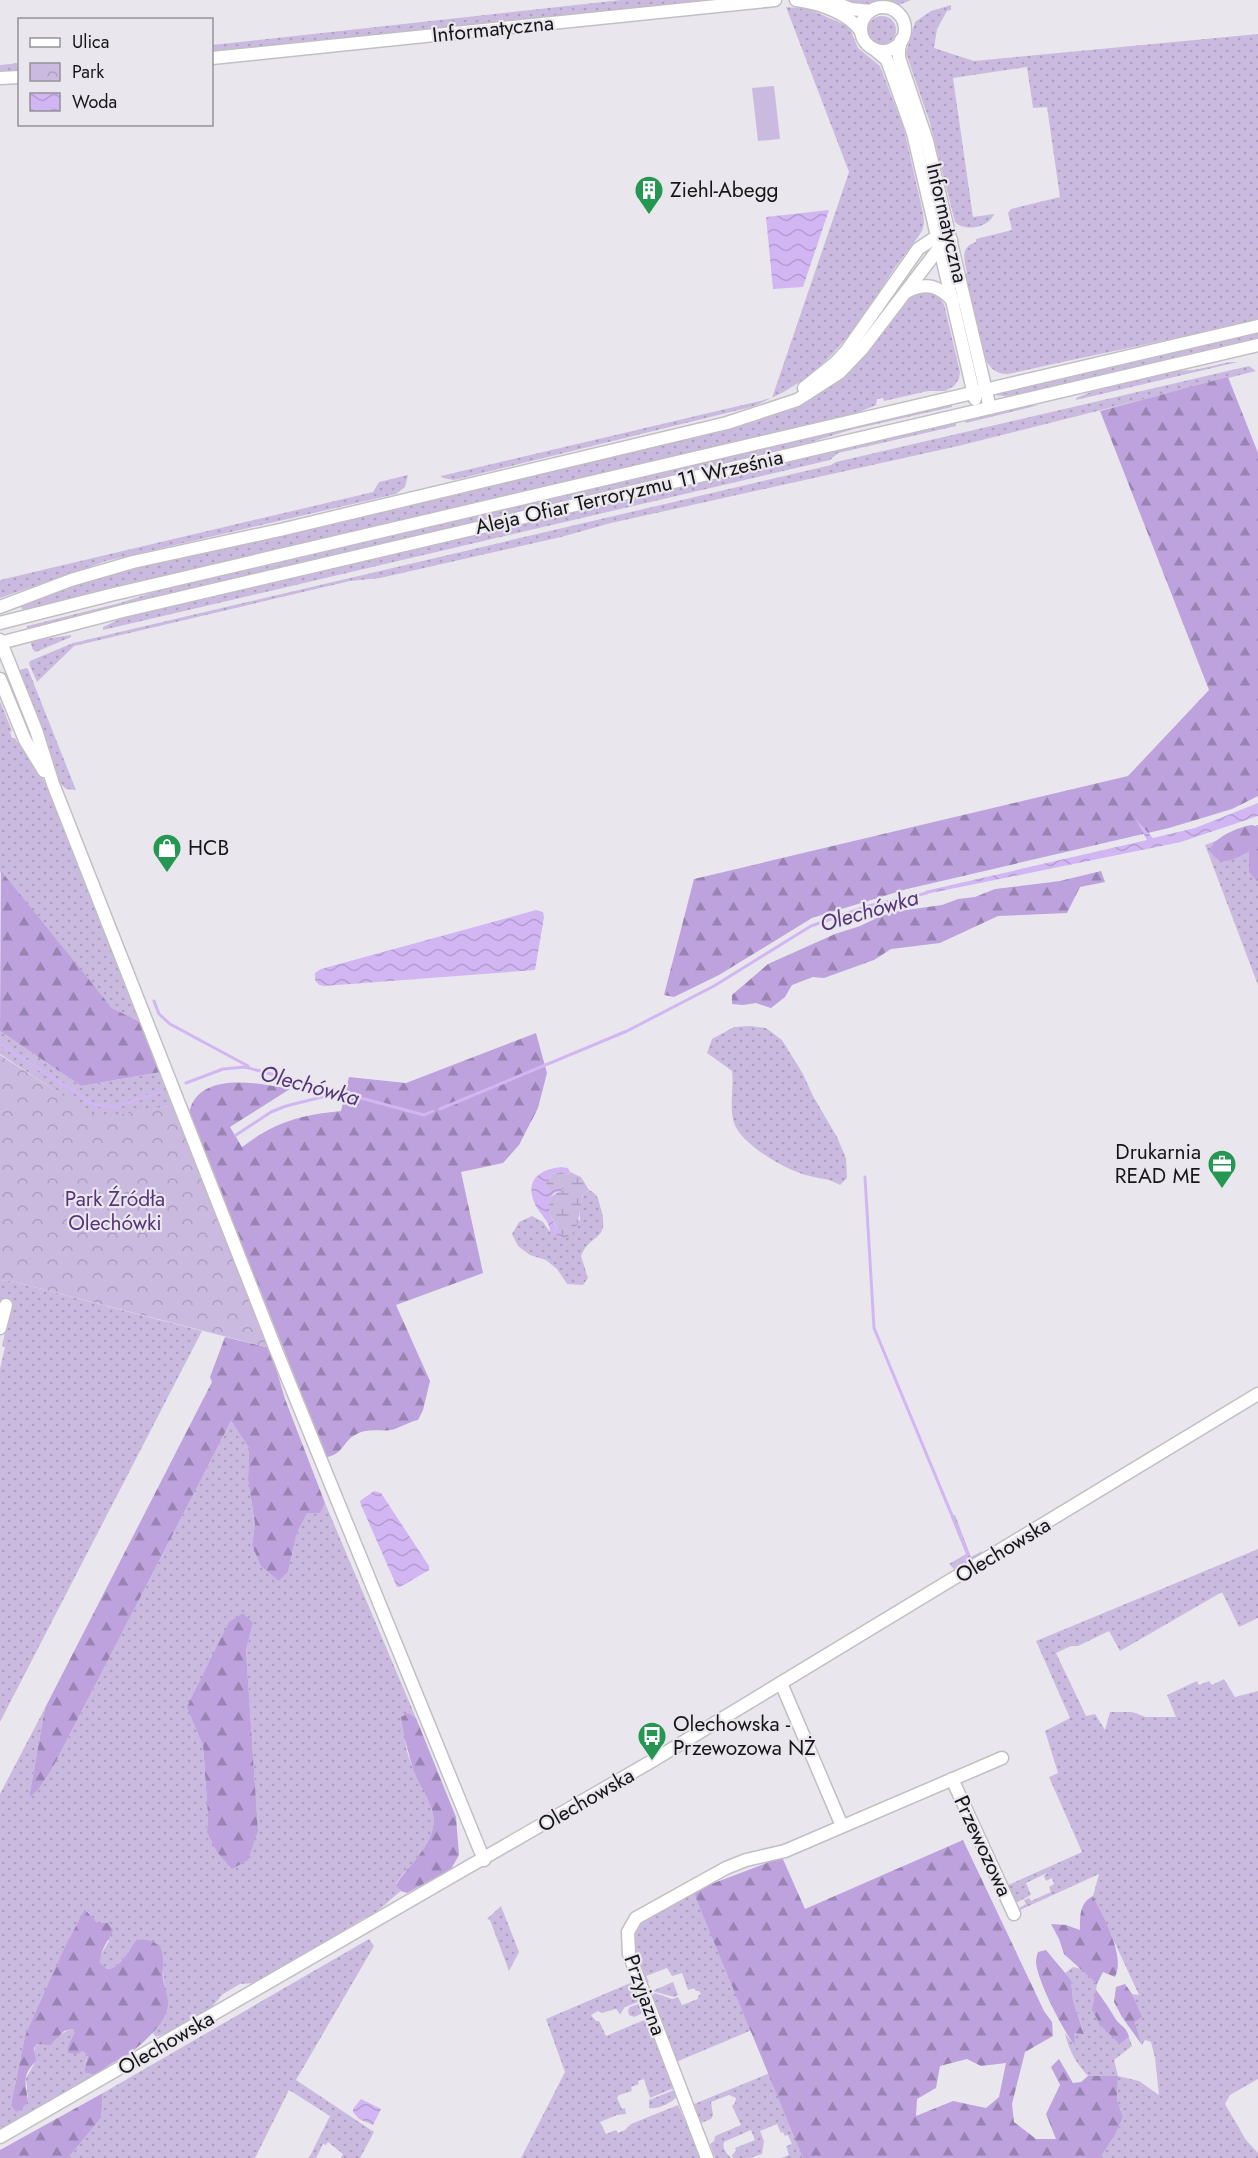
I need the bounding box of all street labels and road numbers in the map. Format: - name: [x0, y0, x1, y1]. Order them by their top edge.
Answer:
- street label: Informatyczna: [431, 8, 555, 50]
- street label: Informatyczna: [919, 160, 975, 286]
- street label: Aleja Ofiar Terroryzmu 11 Września: [472, 442, 786, 542]
- street label: Olechowska: [950, 1510, 1056, 1590]
- street label: Olechowska: [532, 1760, 640, 1840]
- street label: Przewozowa: [946, 1790, 1020, 1902]
- street label: Przyjazna: [616, 1950, 674, 2040]
- street label: Olechowska: [112, 2003, 220, 2083]

